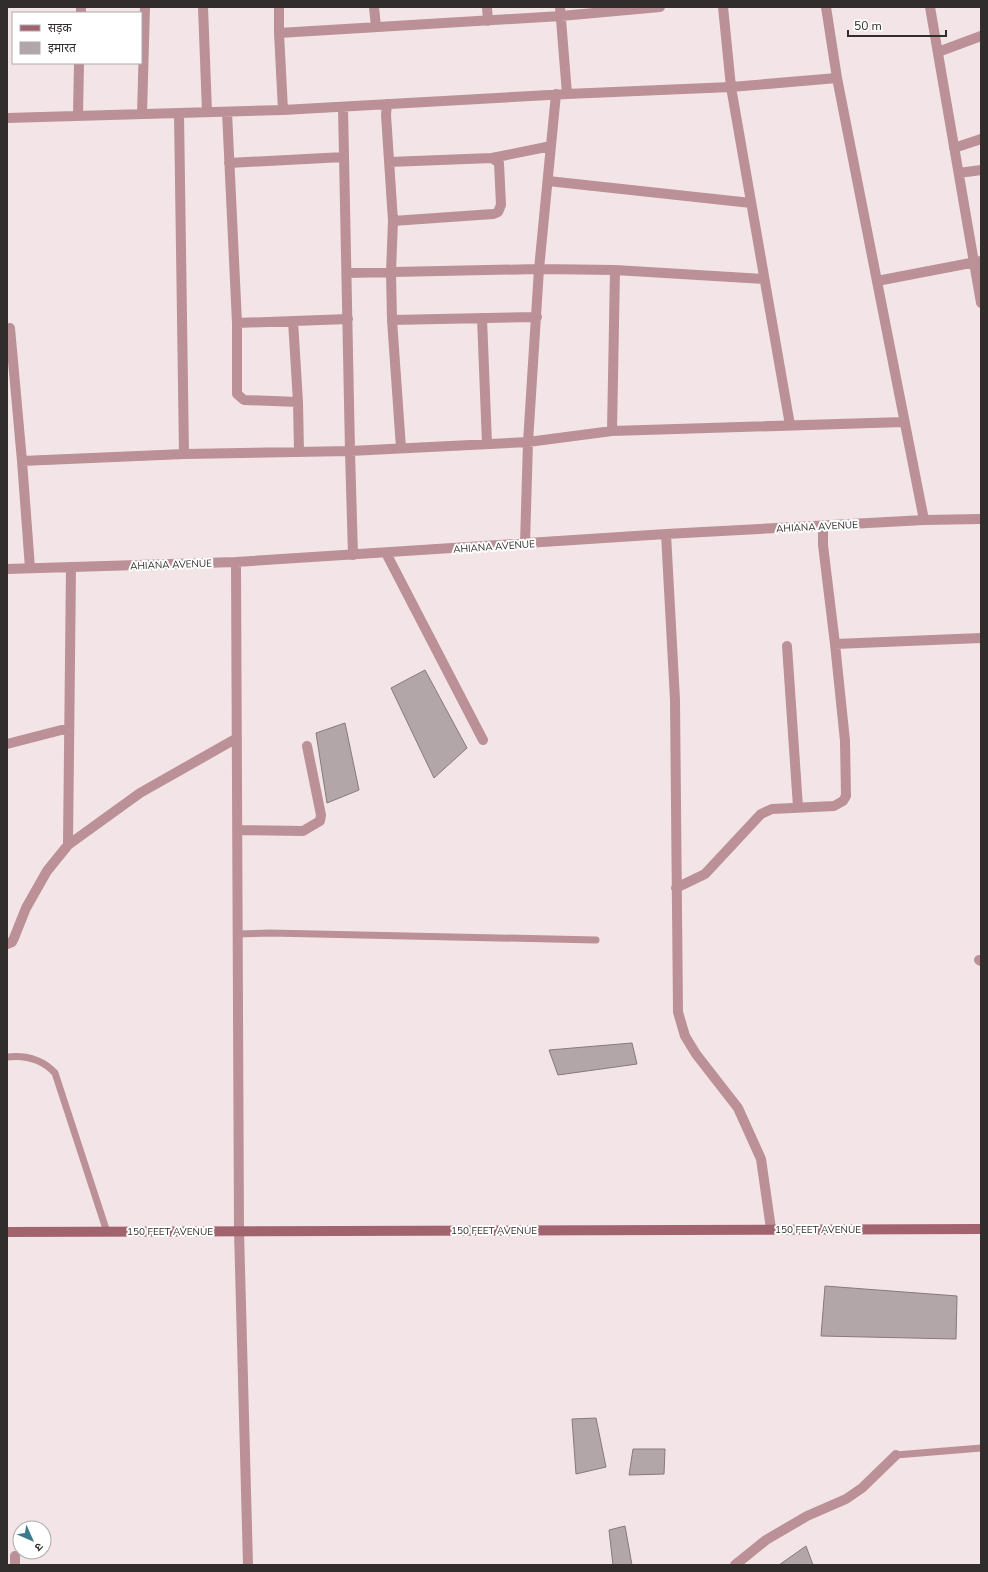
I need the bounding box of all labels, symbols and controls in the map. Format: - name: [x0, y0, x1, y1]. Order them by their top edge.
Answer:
- legend: [12, 12, 142, 64]
- scale bar: [848, 12, 946, 38]
- text: 50 m: [854, 18, 882, 34]
- text: सड़क: [48, 20, 73, 36]
- text: इमारत: [48, 40, 77, 56]
- street label: AHIANA AVENUE: [776, 518, 859, 536]
- street label: AHIANA AVENUE: [453, 537, 536, 557]
- street label: AHIANA AVENUE: [130, 557, 212, 573]
- street label: 150 FEET AVENUE: [775, 1223, 861, 1237]
- street label: 150 FEET AVENUE: [451, 1224, 537, 1238]
- street label: 150 FEET AVENUE: [127, 1225, 213, 1239]
- north arrow: [12, 1520, 52, 1560]
- text: उ: [31, 1539, 46, 1555]

